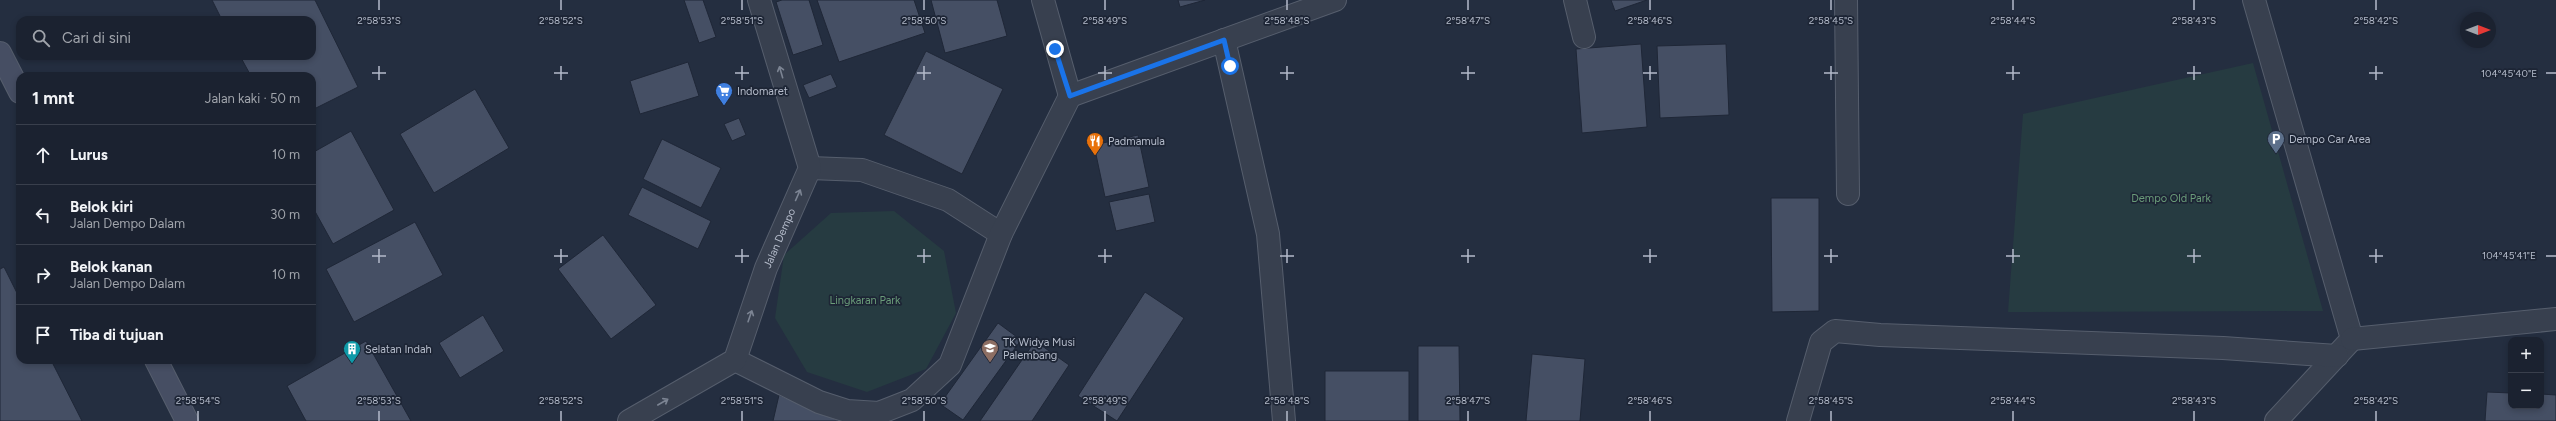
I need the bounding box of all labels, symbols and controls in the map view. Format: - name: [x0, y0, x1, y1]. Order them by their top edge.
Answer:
- north arrow: [2460, 12, 2496, 48]
- text: 2°58'53"S: [357, 14, 401, 27]
- text: 2°58'52"S: [539, 14, 583, 27]
- text: 2°58'51"S: [721, 14, 763, 27]
- text: 2°58'50"S: [902, 14, 946, 27]
- text: 2°58'49"S: [1083, 14, 1127, 27]
- text: 2°58'48"S: [1265, 14, 1309, 27]
- text: 2°58'47"S: [1446, 14, 1490, 27]
- text: 2°58'46"S: [1628, 14, 1672, 27]
- text: 2°58'45"S: [1809, 14, 1853, 27]
- text: 2°58'44"S: [1991, 14, 2035, 27]
- text: 2°58'43"S: [2172, 14, 2216, 27]
- text: 2°58'42"S: [2354, 14, 2398, 27]
- search box: [16, 16, 316, 60]
- icon: search: [30, 27, 52, 49]
- text: Cari di sini: [62, 29, 131, 47]
- route end: [1046, 40, 1064, 58]
- route start: [1221, 57, 1239, 75]
- one-way arrow: [777, 65, 784, 78]
- text: 104°45'40"E: [2481, 67, 2537, 80]
- supermarket icon: Indomaret: [714, 81, 734, 106]
- place label: Indomaret: [737, 85, 788, 98]
- text: 1 mnt: [32, 88, 75, 108]
- text: Jalan kaki · 50 m: [205, 91, 300, 106]
- parking icon: Dempo Car Area: [2266, 129, 2286, 154]
- restaurant icon: Padmamula: [1085, 131, 1105, 156]
- place label: Dempo Car Area: [2289, 133, 2370, 146]
- place label: Padmamula: [1108, 135, 1165, 148]
- icon: ahead: [32, 144, 54, 166]
- text: Lurus: [70, 146, 108, 164]
- text: 10 m: [272, 147, 300, 162]
- one-way arrow: [795, 189, 802, 201]
- park label: Dempo Old Park: [2131, 192, 2211, 205]
- text: Belok kiri: [70, 198, 133, 216]
- icon: left: [32, 204, 54, 226]
- street label: Jalan Dempo: [760, 206, 798, 270]
- text: 30 m: [270, 207, 300, 222]
- text: Jalan Dempo Dalam: [70, 216, 185, 231]
- text: 104°45'41"E: [2482, 249, 2536, 262]
- text: Belok kanan: [70, 258, 152, 276]
- icon: right: [32, 264, 54, 286]
- text: 10 m: [272, 267, 300, 282]
- text: Jalan Dempo Dalam: [70, 276, 185, 291]
- park label: Lingkaran Park: [830, 294, 901, 307]
- one-way arrow: [747, 309, 754, 322]
- icon: arrive: [32, 324, 54, 346]
- text: Tiba di tujuan: [70, 326, 164, 344]
- place label: TK Widya Musi Palembang: [1003, 336, 1075, 362]
- map controls: [2508, 337, 2544, 409]
- button: +: [2508, 337, 2544, 373]
- school or university icon: TK Widya Musi Palembang: [980, 338, 1000, 363]
- building icon: Selatan Indah: [342, 339, 362, 364]
- place label: Selatan Indah: [365, 343, 432, 356]
- button: −: [2508, 373, 2544, 409]
- text: 2°58'54"S: [176, 394, 220, 407]
- text: 2°58'53"S: [357, 394, 401, 407]
- text: 2°58'52"S: [539, 394, 583, 407]
- text: 2°58'51"S: [721, 394, 763, 407]
- text: 2°58'50"S: [902, 394, 946, 407]
- text: 2°58'49"S: [1083, 394, 1127, 407]
- text: 2°58'48"S: [1265, 394, 1309, 407]
- text: 2°58'47"S: [1446, 394, 1490, 407]
- text: 2°58'46"S: [1628, 394, 1672, 407]
- text: 2°58'45"S: [1809, 394, 1853, 407]
- text: 2°58'44"S: [1991, 394, 2035, 407]
- text: 2°58'43"S: [2172, 394, 2216, 407]
- text: 2°58'42"S: [2354, 394, 2398, 407]
- one-way arrow: [657, 397, 669, 405]

